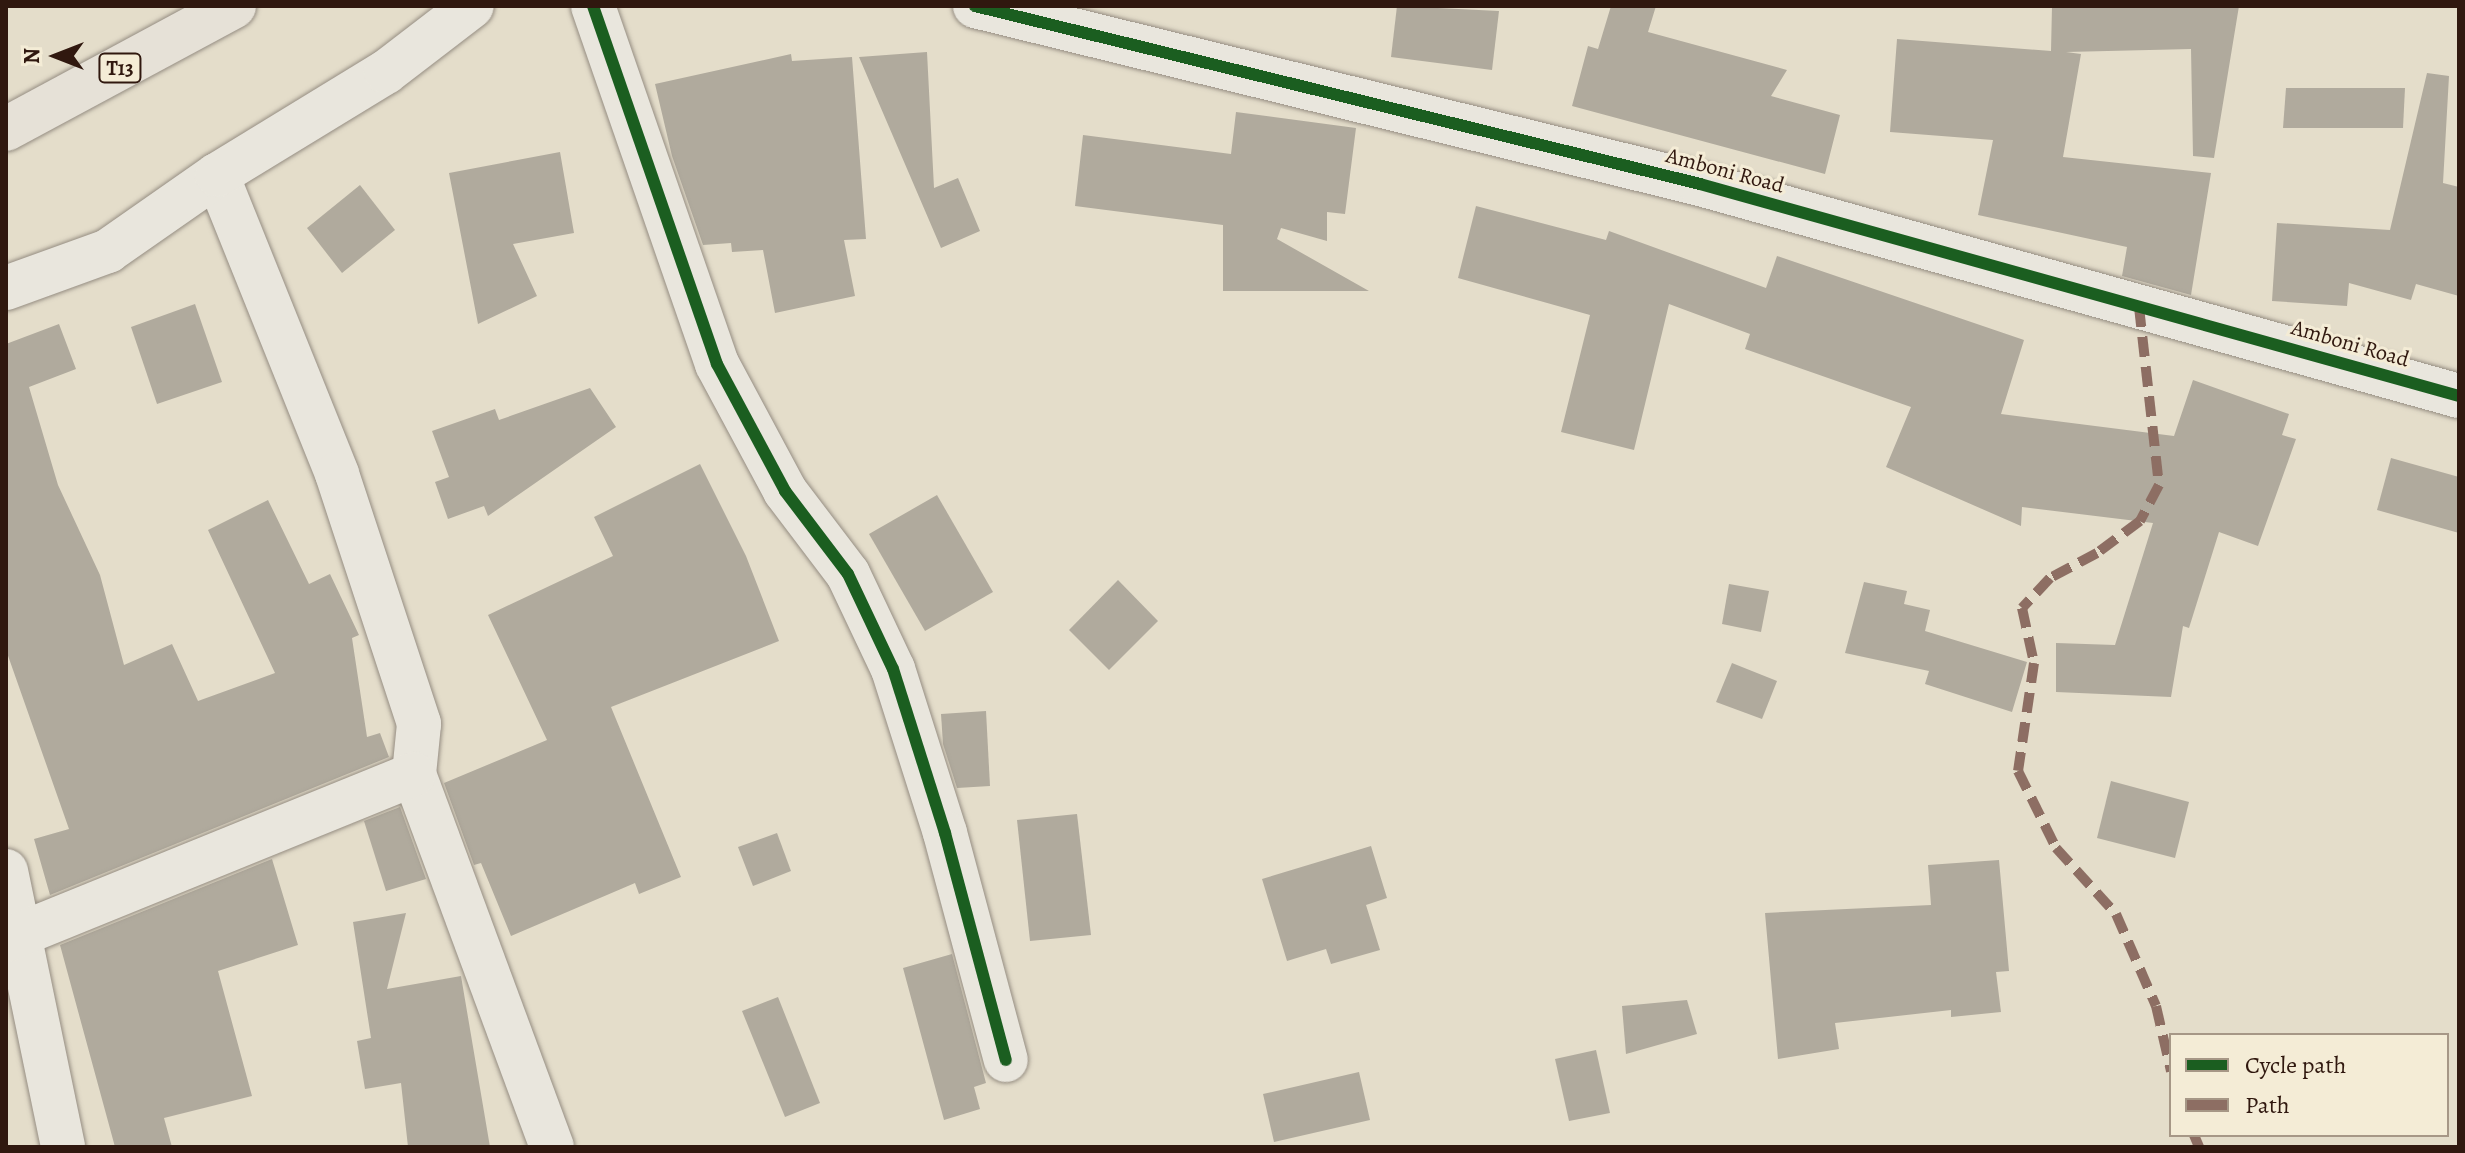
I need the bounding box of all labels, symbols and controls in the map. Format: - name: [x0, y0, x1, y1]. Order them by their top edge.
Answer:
- north arrow: [16, 16, 96, 96]
- text: N: [17, 48, 47, 64]
- road number: T13: [98, 52, 142, 84]
- street label: Amboni Road: [1663, 143, 1787, 199]
- street label: Amboni Road: [2288, 315, 2412, 373]
- legend: [2169, 1033, 2449, 1137]
- text: Cycle path: [2245, 1049, 2346, 1081]
- text: Path: [2245, 1089, 2290, 1121]

